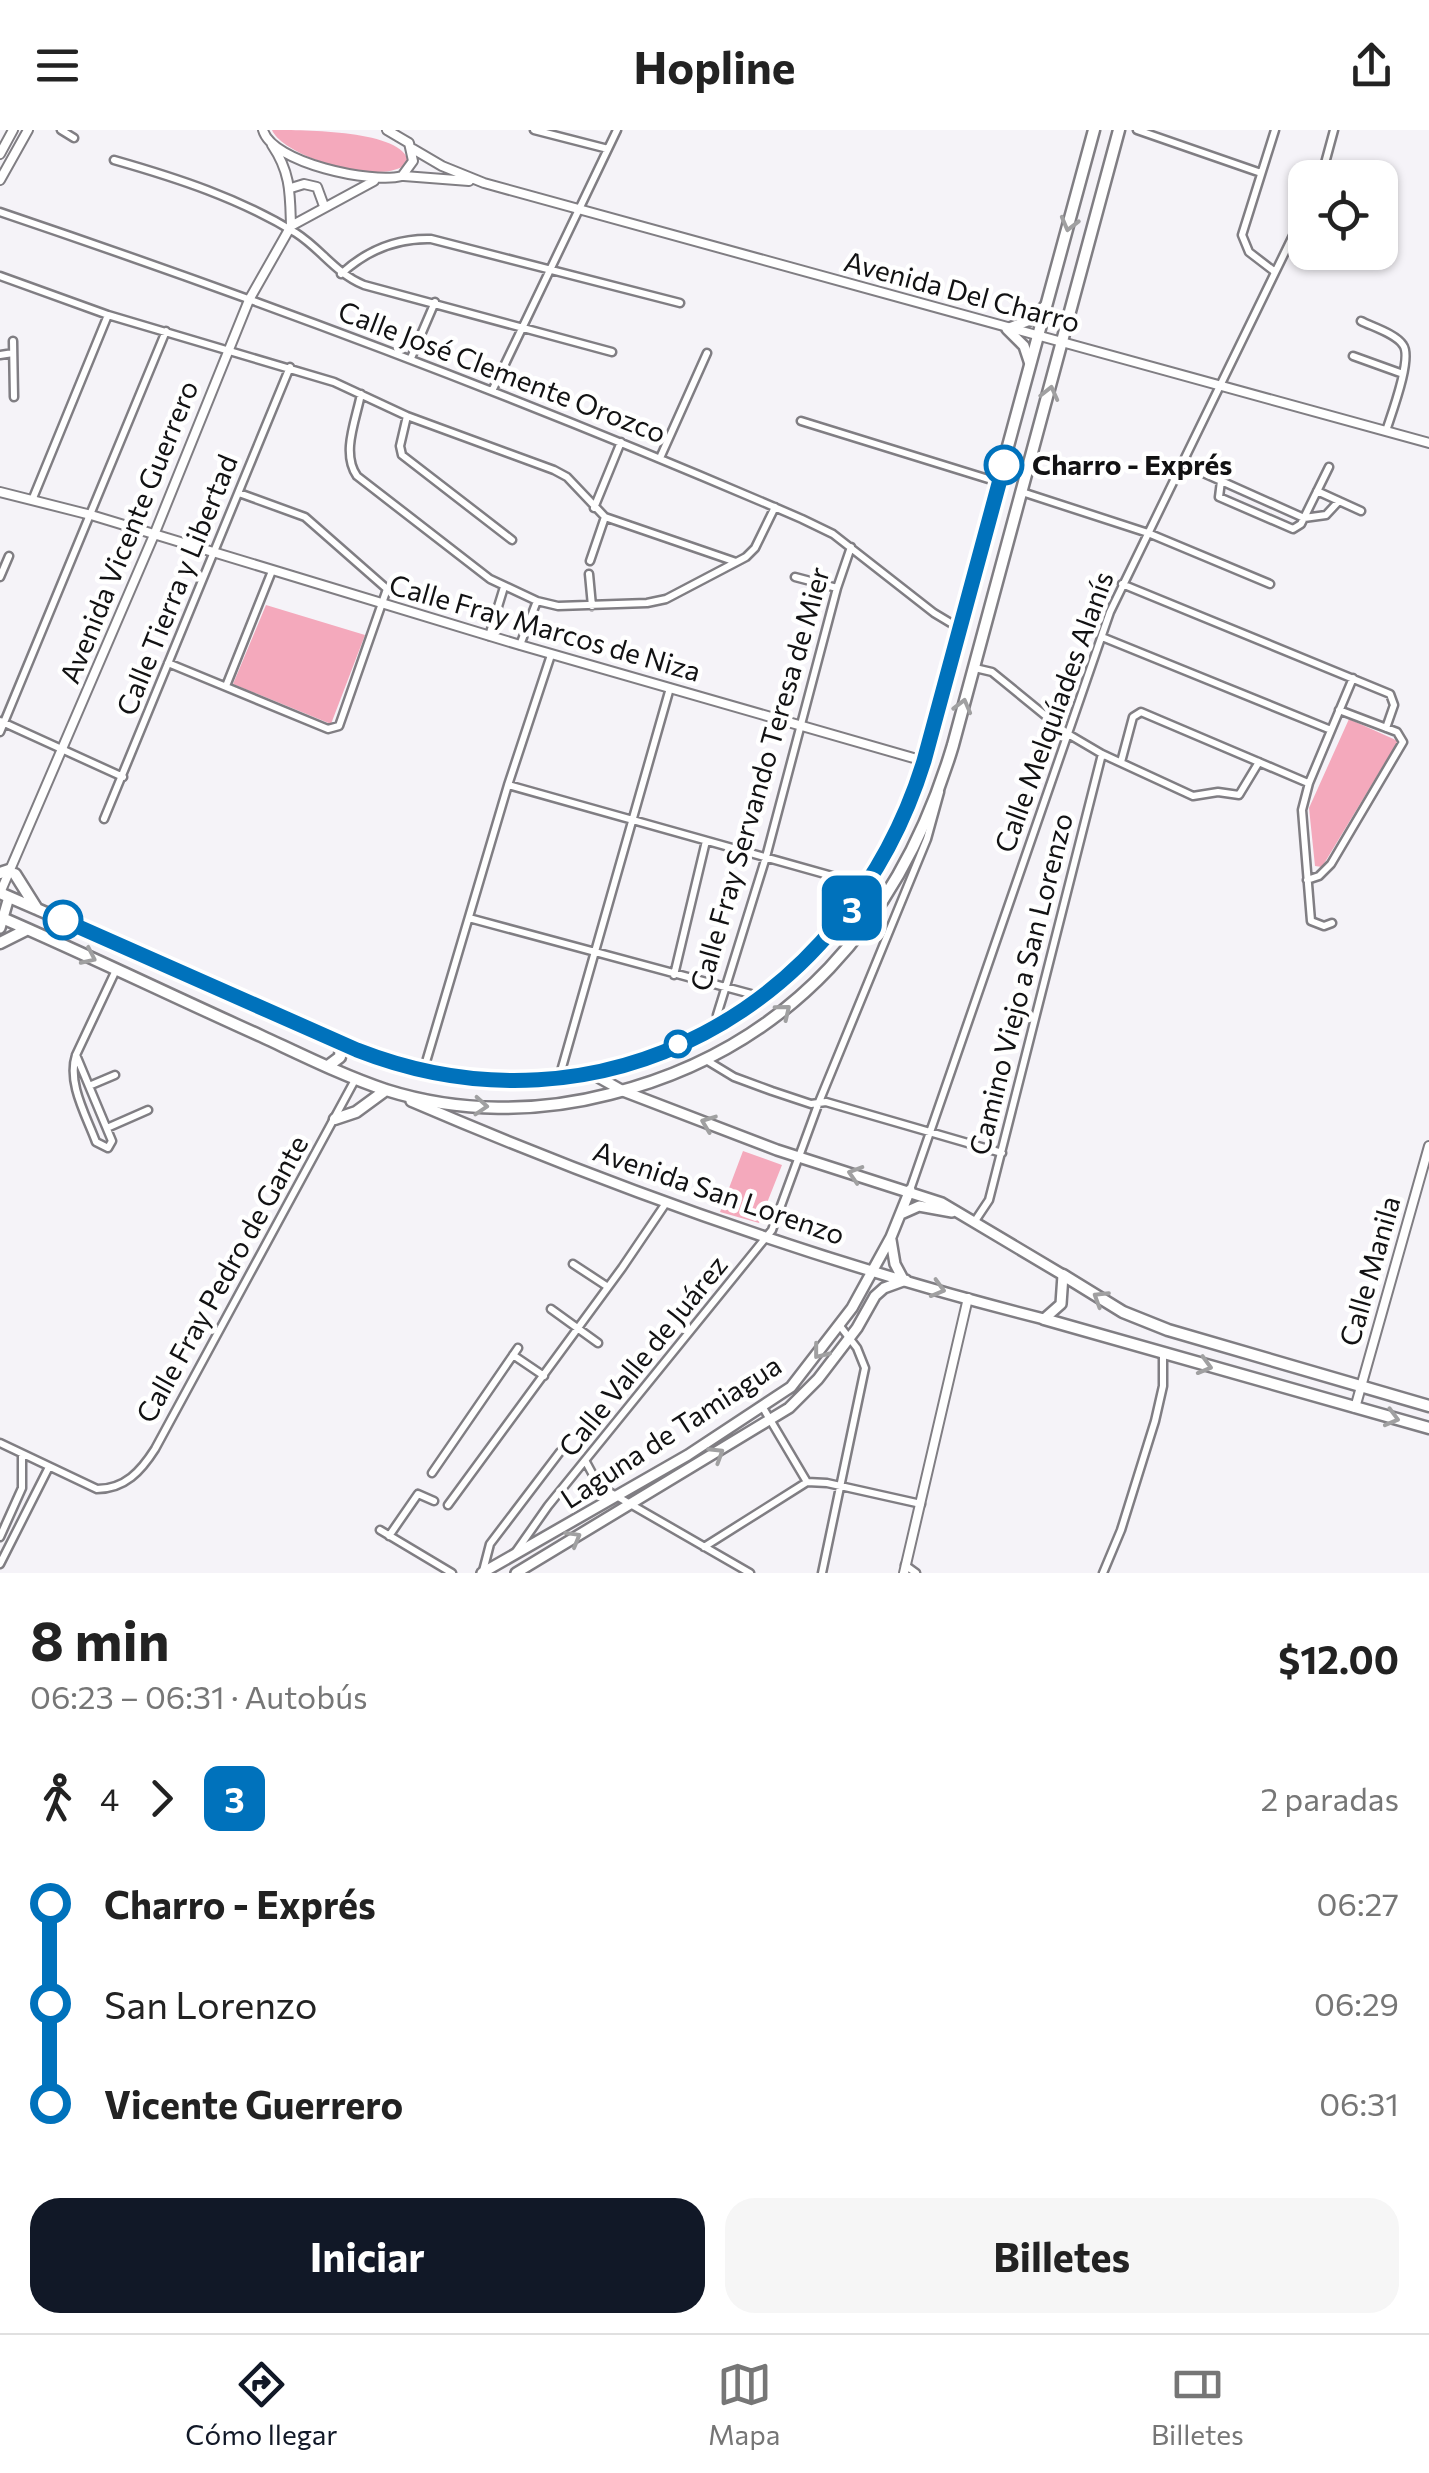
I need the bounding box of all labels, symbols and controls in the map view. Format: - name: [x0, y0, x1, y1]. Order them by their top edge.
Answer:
- icon: menu: [30, 38, 85, 93]
- text: Hopline: [634, 38, 795, 93]
- icon: share: [1344, 38, 1399, 93]
- map controls: [1288, 160, 1398, 270]
- button: locate: [1288, 160, 1398, 270]
- one-way arrow: [1060, 215, 1081, 232]
- street label: Avenida Del Charro: [841, 243, 1084, 339]
- street label: Calle José Clemente Orozco: [334, 293, 671, 449]
- street label: Avenida Vicente Guerrero: [52, 375, 204, 688]
- one-way arrow: [1038, 385, 1059, 402]
- marker: Charro - Exprés: [985, 446, 1023, 484]
- place label: Charro - Exprés: [1032, 447, 1232, 481]
- street label: Calle Tierra y Libertad: [108, 449, 244, 720]
- street label: Calle Fray Servando Teresa de Mier: [682, 563, 836, 995]
- street label: Calle Fray Marcos de Niza: [386, 566, 705, 688]
- street label: Calle Melquíades Alanís: [986, 566, 1120, 857]
- one-way arrow: [952, 698, 973, 715]
- street label: Camino Viejo a San Lorenzo: [961, 809, 1079, 1158]
- line badge: 3: [820, 876, 884, 940]
- text: 3: [842, 887, 862, 930]
- unlabelled marker: [44, 901, 82, 939]
- one-way arrow: [79, 944, 97, 964]
- one-way arrow: [773, 1005, 791, 1023]
- unlabelled marker: [665, 1031, 691, 1057]
- one-way arrow: [474, 1095, 490, 1116]
- one-way arrow: [701, 1115, 718, 1135]
- street label: Calle Fray Pedro de Gante: [128, 1129, 314, 1428]
- street label: Avenida San Lorenzo: [589, 1133, 850, 1251]
- one-way arrow: [847, 1165, 864, 1186]
- street label: Calle Manila: [1331, 1192, 1407, 1350]
- street label: Calle Valle de Juárez: [551, 1248, 734, 1463]
- one-way arrow: [928, 1277, 945, 1298]
- one-way arrow: [1092, 1291, 1110, 1310]
- one-way arrow: [815, 1340, 832, 1358]
- street label: Laguna de Tamiagua: [554, 1347, 787, 1515]
- one-way arrow: [1196, 1354, 1214, 1375]
- one-way arrow: [1383, 1407, 1400, 1428]
- one-way arrow: [706, 1447, 724, 1466]
- one-way arrow: [563, 1530, 581, 1550]
- text: 8 min: [30, 1605, 170, 1672]
- text: $12.00: [1278, 1635, 1399, 1682]
- text: 06:23 – 06:31 · Autobús: [30, 1676, 368, 1716]
- icon: walk: [30, 1771, 85, 1826]
- icon: forward: [134, 1771, 189, 1826]
- text: 3: [224, 1777, 245, 1820]
- text: 4: [100, 1778, 119, 1818]
- text: 2 paradas: [1260, 1778, 1399, 1818]
- text: Charro - Exprés: [104, 1880, 376, 1927]
- text: 06:27: [1317, 1883, 1399, 1923]
- text: San Lorenzo: [104, 1980, 318, 2027]
- text: 06:29: [1314, 1983, 1399, 2023]
- text: Vicente Guerrero: [104, 2080, 403, 2127]
- text: 06:31: [1319, 2083, 1399, 2123]
- button: Iniciar: [30, 2198, 705, 2313]
- button: Billetes: [725, 2198, 1399, 2313]
- tab: Cómo llegar: [185, 2357, 337, 2451]
- tab: Mapa: [708, 2357, 780, 2451]
- tab: Billetes: [1151, 2357, 1244, 2451]

